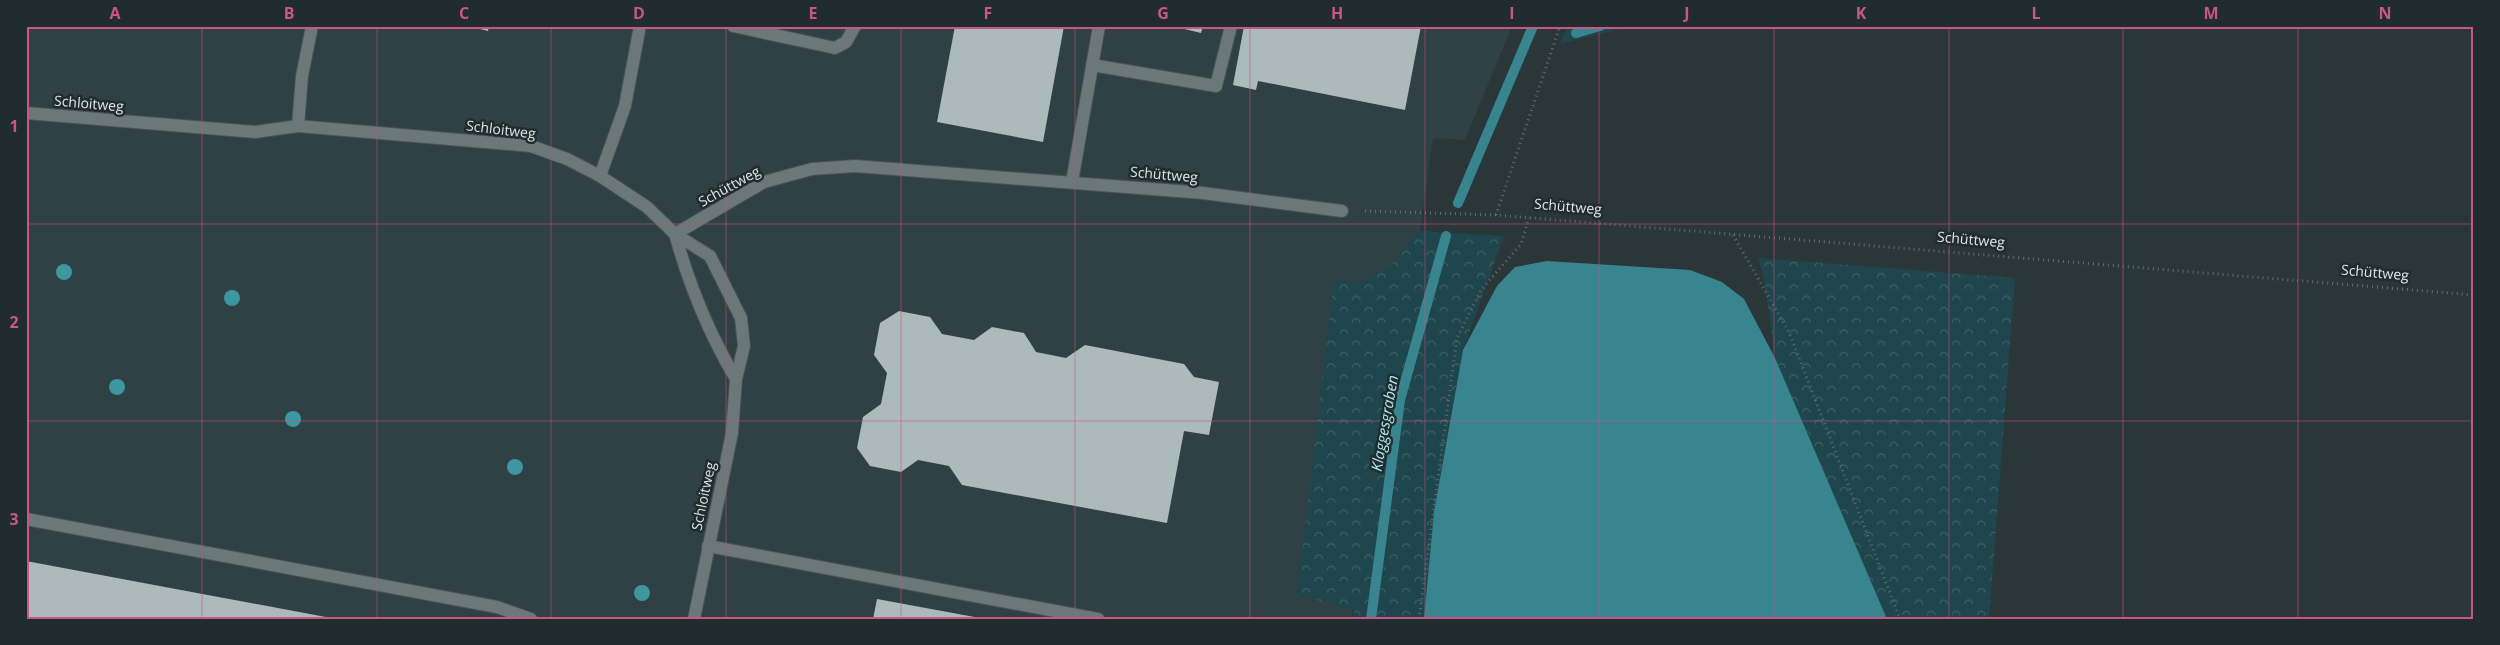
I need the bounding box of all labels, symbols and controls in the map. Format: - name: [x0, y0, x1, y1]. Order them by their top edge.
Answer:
- text: A: [109, 2, 121, 24]
- text: B: [284, 2, 294, 24]
- text: C: [459, 2, 469, 24]
- text: D: [633, 2, 645, 24]
- text: E: [809, 2, 818, 24]
- text: F: [984, 2, 992, 24]
- text: G: [1157, 2, 1169, 24]
- text: H: [1331, 2, 1343, 24]
- text: I: [1509, 2, 1515, 24]
- text: J: [1682, 2, 1690, 24]
- text: K: [1856, 2, 1867, 24]
- text: L: [2031, 2, 2041, 24]
- text: M: [2203, 2, 2219, 24]
- text: N: [2378, 2, 2392, 24]
- street label: Schloitweg: [53, 90, 125, 116]
- text: 1: [9, 115, 19, 137]
- street label: Schloitweg: [465, 115, 537, 143]
- street label: Schüttweg: [695, 161, 764, 211]
- street label: Schüttweg: [1129, 162, 1199, 186]
- street label: Schüttweg: [1533, 194, 1603, 218]
- street label: Schüttweg: [1936, 227, 2006, 251]
- street label: Schüttweg: [2340, 260, 2410, 284]
- text: 2: [9, 311, 19, 333]
- water label: Klaggesgraben: [1366, 373, 1402, 473]
- street label: Schloitweg: [686, 460, 720, 532]
- text: 3: [9, 508, 19, 530]

